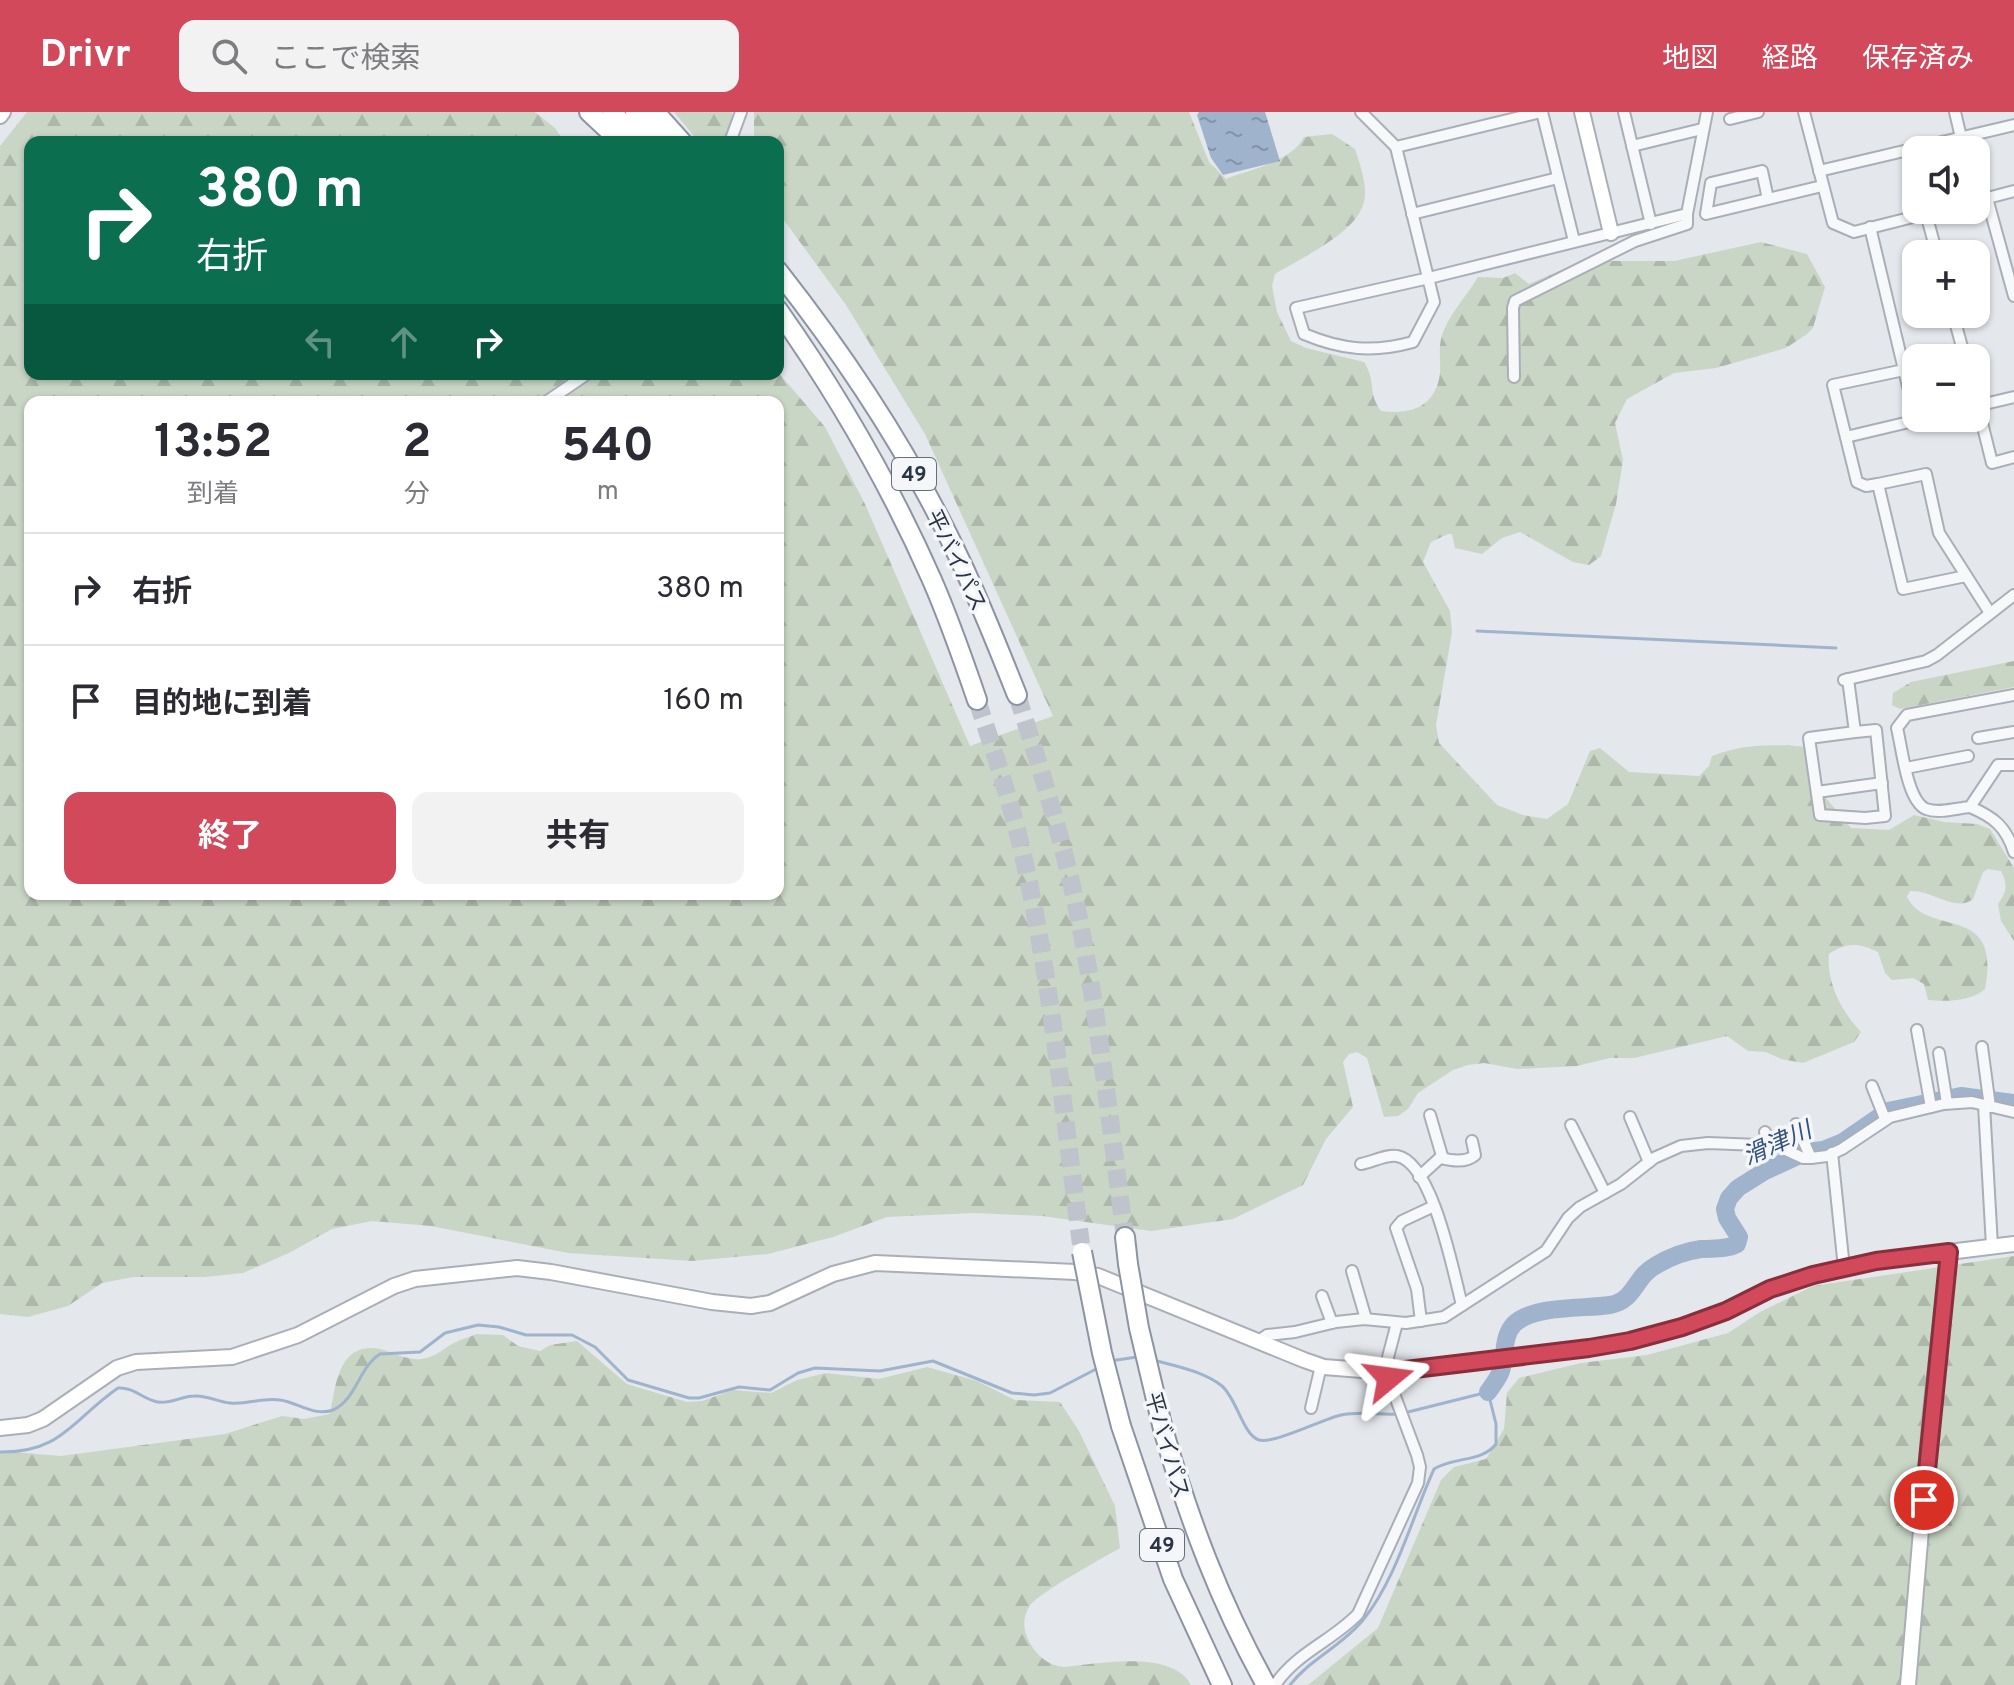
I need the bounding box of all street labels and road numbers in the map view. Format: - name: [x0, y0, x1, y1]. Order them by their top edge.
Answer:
- road number: 49: [892, 458, 936, 490]
- street label: 平バイパス: [919, 506, 991, 616]
- street label: 平バイパス: [1138, 1389, 1194, 1502]
- road number: 49: [1140, 1529, 1184, 1561]

